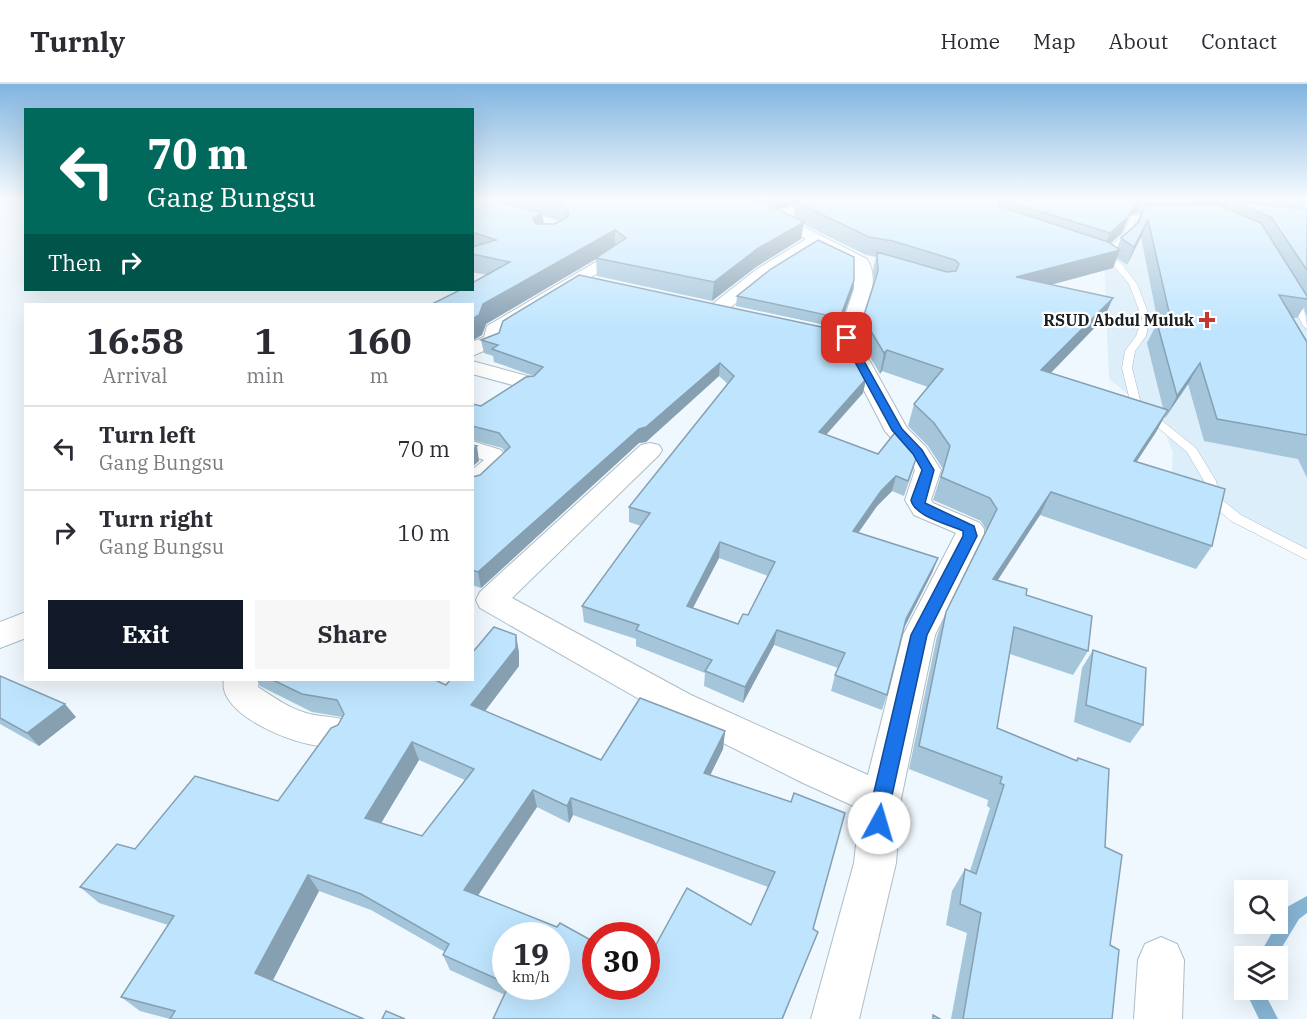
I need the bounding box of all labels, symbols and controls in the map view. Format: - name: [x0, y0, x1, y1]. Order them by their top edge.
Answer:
- text: Turnly: [30, 23, 125, 60]
- text: Home: [940, 27, 1000, 55]
- text: Map: [1033, 27, 1076, 55]
- text: About: [1109, 27, 1168, 55]
- text: Contact: [1201, 27, 1277, 55]
- text: 70 m: [147, 126, 248, 181]
- icon: left: [48, 132, 126, 210]
- text: Gang Bungsu: [147, 179, 316, 214]
- icon: right: [114, 246, 147, 279]
- text: Then: [48, 248, 102, 277]
- place label: RSUD Abdul Muluk: [1043, 310, 1194, 330]
- marker: RSUD Abdul Muluk: [1198, 311, 1216, 329]
- pin: [821, 312, 872, 363]
- text: 16:58: [86, 317, 184, 364]
- text: 1: [254, 317, 276, 364]
- text: 160: [347, 317, 412, 364]
- icon: arrive: [830, 321, 863, 354]
- text: Arrival: [103, 362, 168, 389]
- text: min: [246, 362, 284, 389]
- text: m: [370, 362, 389, 389]
- text: Turn left: [99, 420, 195, 449]
- icon: left: [48, 432, 81, 465]
- text: 70 m: [398, 434, 450, 463]
- text: Gang Bungsu: [99, 449, 224, 476]
- text: Turn right: [99, 504, 213, 533]
- icon: right: [48, 516, 81, 549]
- text: 10 m: [398, 518, 450, 547]
- text: Gang Bungsu: [99, 533, 224, 560]
- button: Exit: [48, 600, 243, 669]
- button: Share: [255, 600, 450, 669]
- position arrow: [847, 791, 911, 855]
- map controls: [1234, 880, 1288, 1000]
- button: search: [1234, 880, 1288, 934]
- speed limit sign: 30: [582, 922, 660, 1000]
- text: 19: [513, 934, 549, 973]
- button: layers: [1234, 946, 1288, 1000]
- text: km/h: [512, 967, 550, 986]

